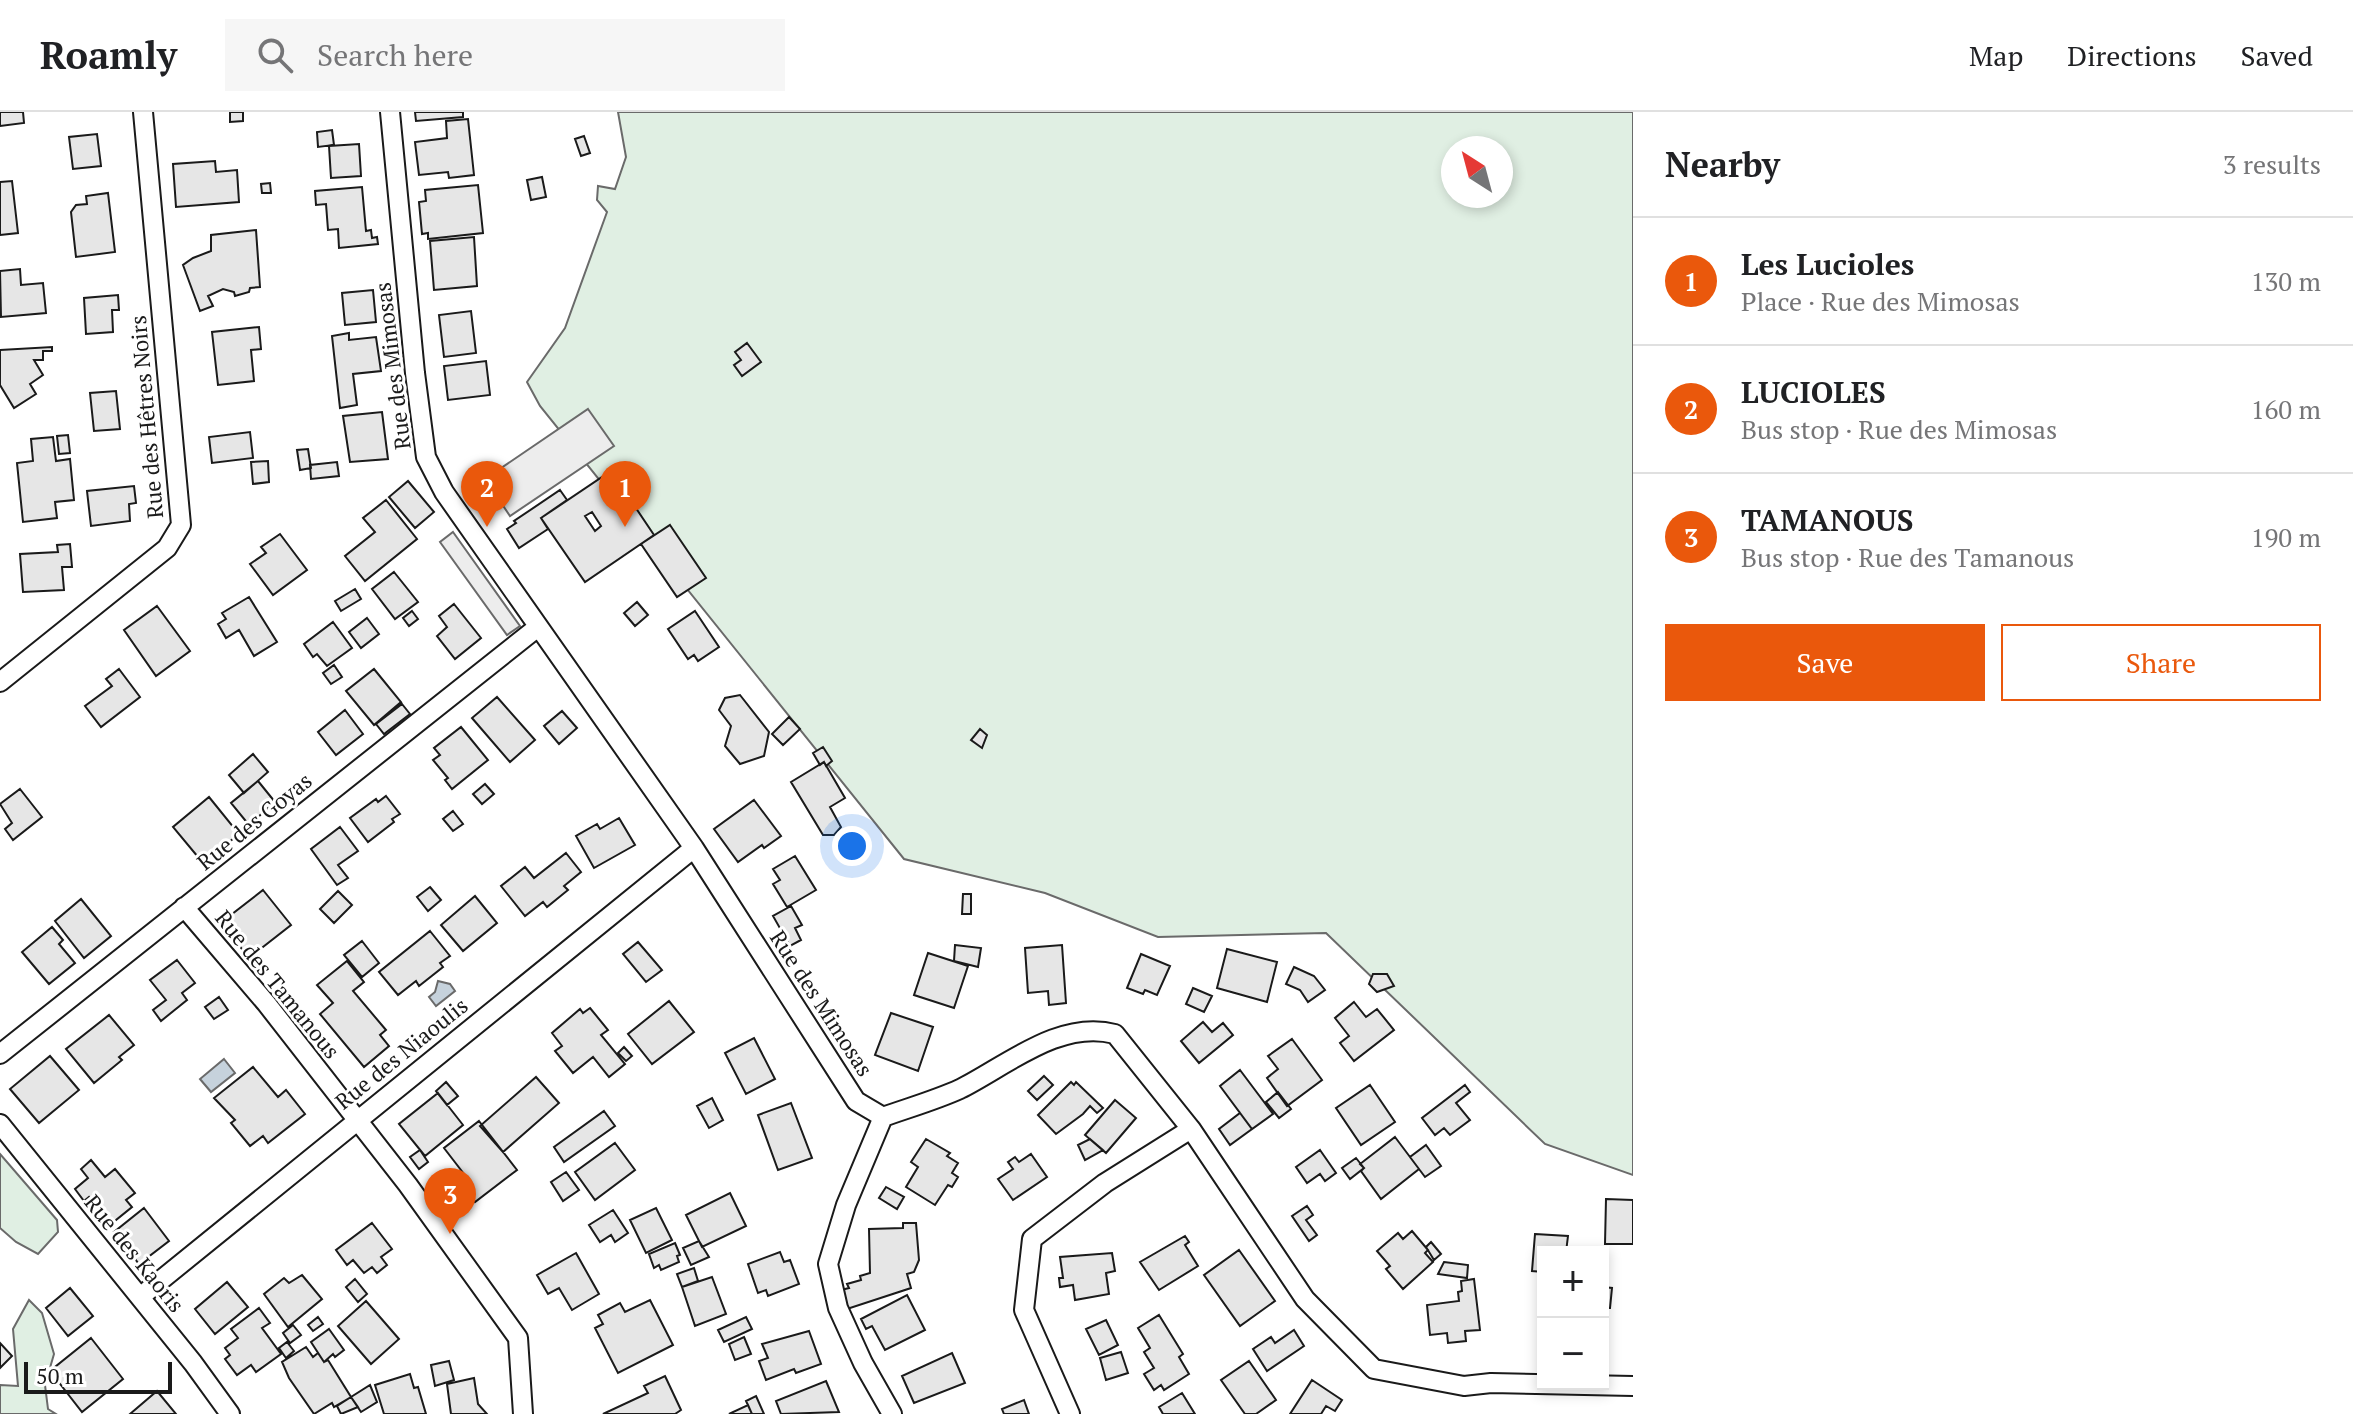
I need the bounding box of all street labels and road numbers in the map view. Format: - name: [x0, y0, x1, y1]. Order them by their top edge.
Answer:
- street label: Rue des Mimosas: [367, 281, 417, 451]
- street label: Rue des Hêtres Noirs: [123, 314, 169, 520]
- street label: Rue des Goyas: [191, 766, 317, 876]
- street label: Rue des Tamanous: [209, 904, 347, 1064]
- street label: Rue des Mimosas: [764, 925, 880, 1081]
- street label: Rue des Niaoulis: [329, 991, 473, 1115]
- street label: Rue des Kaoris: [79, 1188, 191, 1318]

